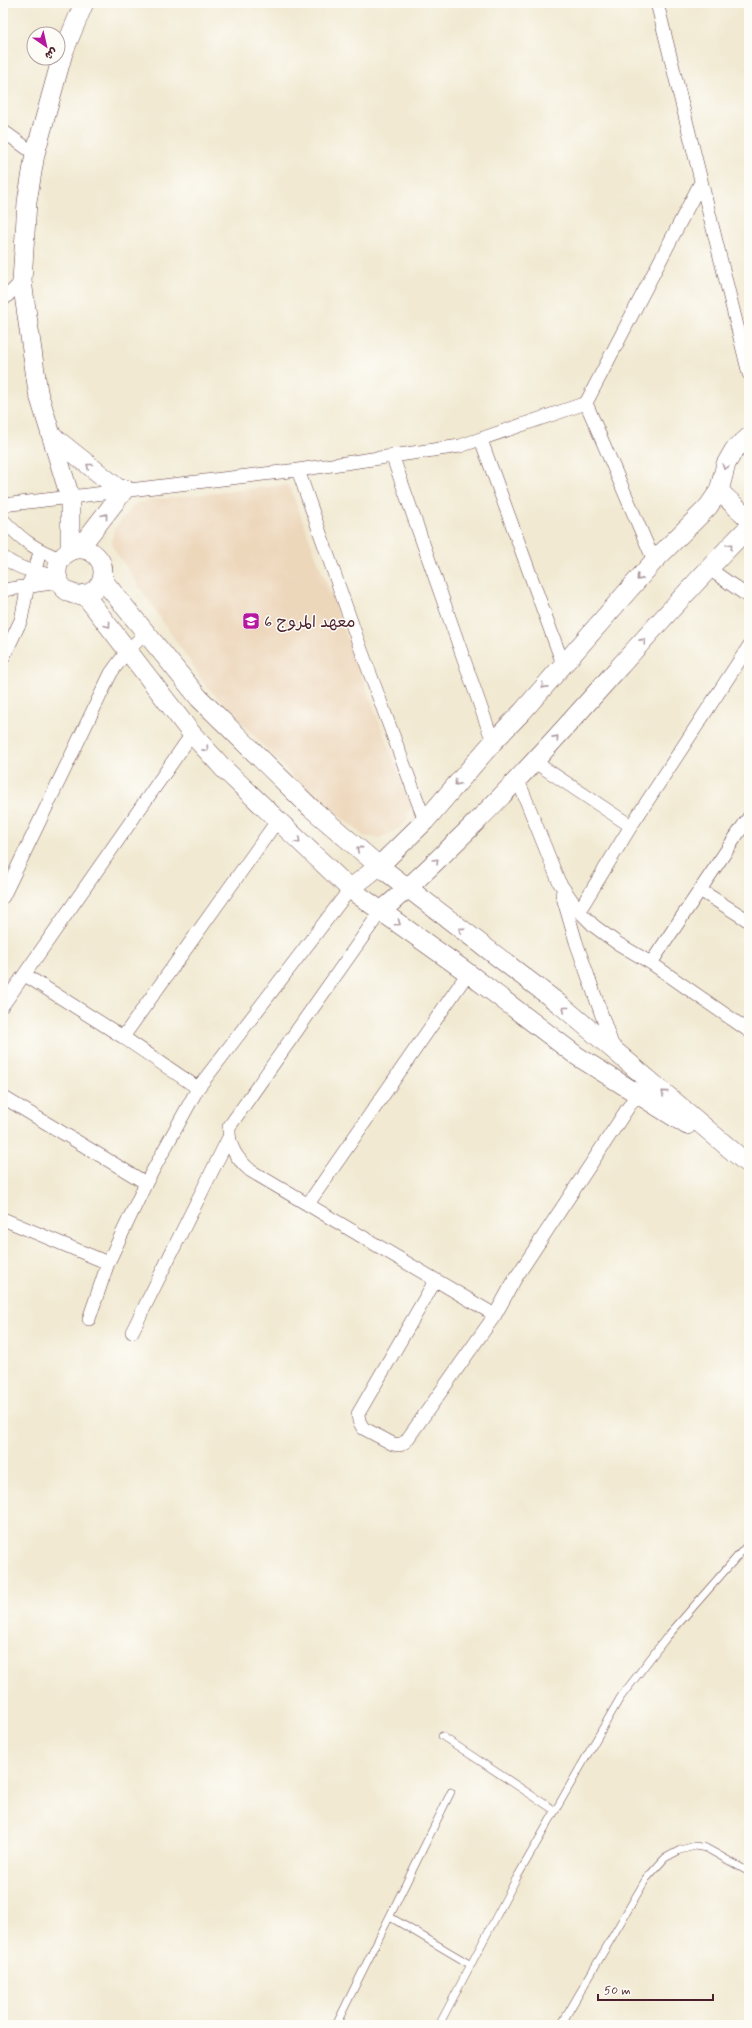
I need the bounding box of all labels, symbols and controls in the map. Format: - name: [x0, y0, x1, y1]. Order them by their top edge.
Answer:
- north arrow: [26, 26, 66, 66]
- text: ش: [42, 44, 60, 63]
- one-way arrow: [87, 463, 94, 470]
- one-way arrow: [722, 463, 730, 470]
- one-way arrow: [100, 513, 107, 520]
- one-way arrow: [725, 543, 733, 551]
- one-way arrow: [637, 574, 644, 581]
- school or university icon: معهد المروج 6: [241, 611, 261, 631]
- place label: معهد المروج 6: [264, 612, 355, 633]
- one-way arrow: [103, 621, 110, 628]
- one-way arrow: [638, 639, 645, 646]
- one-way arrow: [541, 682, 548, 689]
- one-way arrow: [551, 735, 559, 743]
- one-way arrow: [201, 744, 208, 752]
- one-way arrow: [455, 779, 462, 786]
- one-way arrow: [293, 836, 301, 843]
- one-way arrow: [357, 847, 364, 854]
- one-way arrow: [431, 858, 439, 866]
- one-way arrow: [394, 918, 401, 926]
- one-way arrow: [459, 927, 466, 934]
- one-way arrow: [562, 1006, 569, 1013]
- one-way arrow: [661, 1090, 669, 1097]
- scale bar: [598, 1976, 713, 2002]
- text: 50 m: [604, 1983, 631, 1999]

